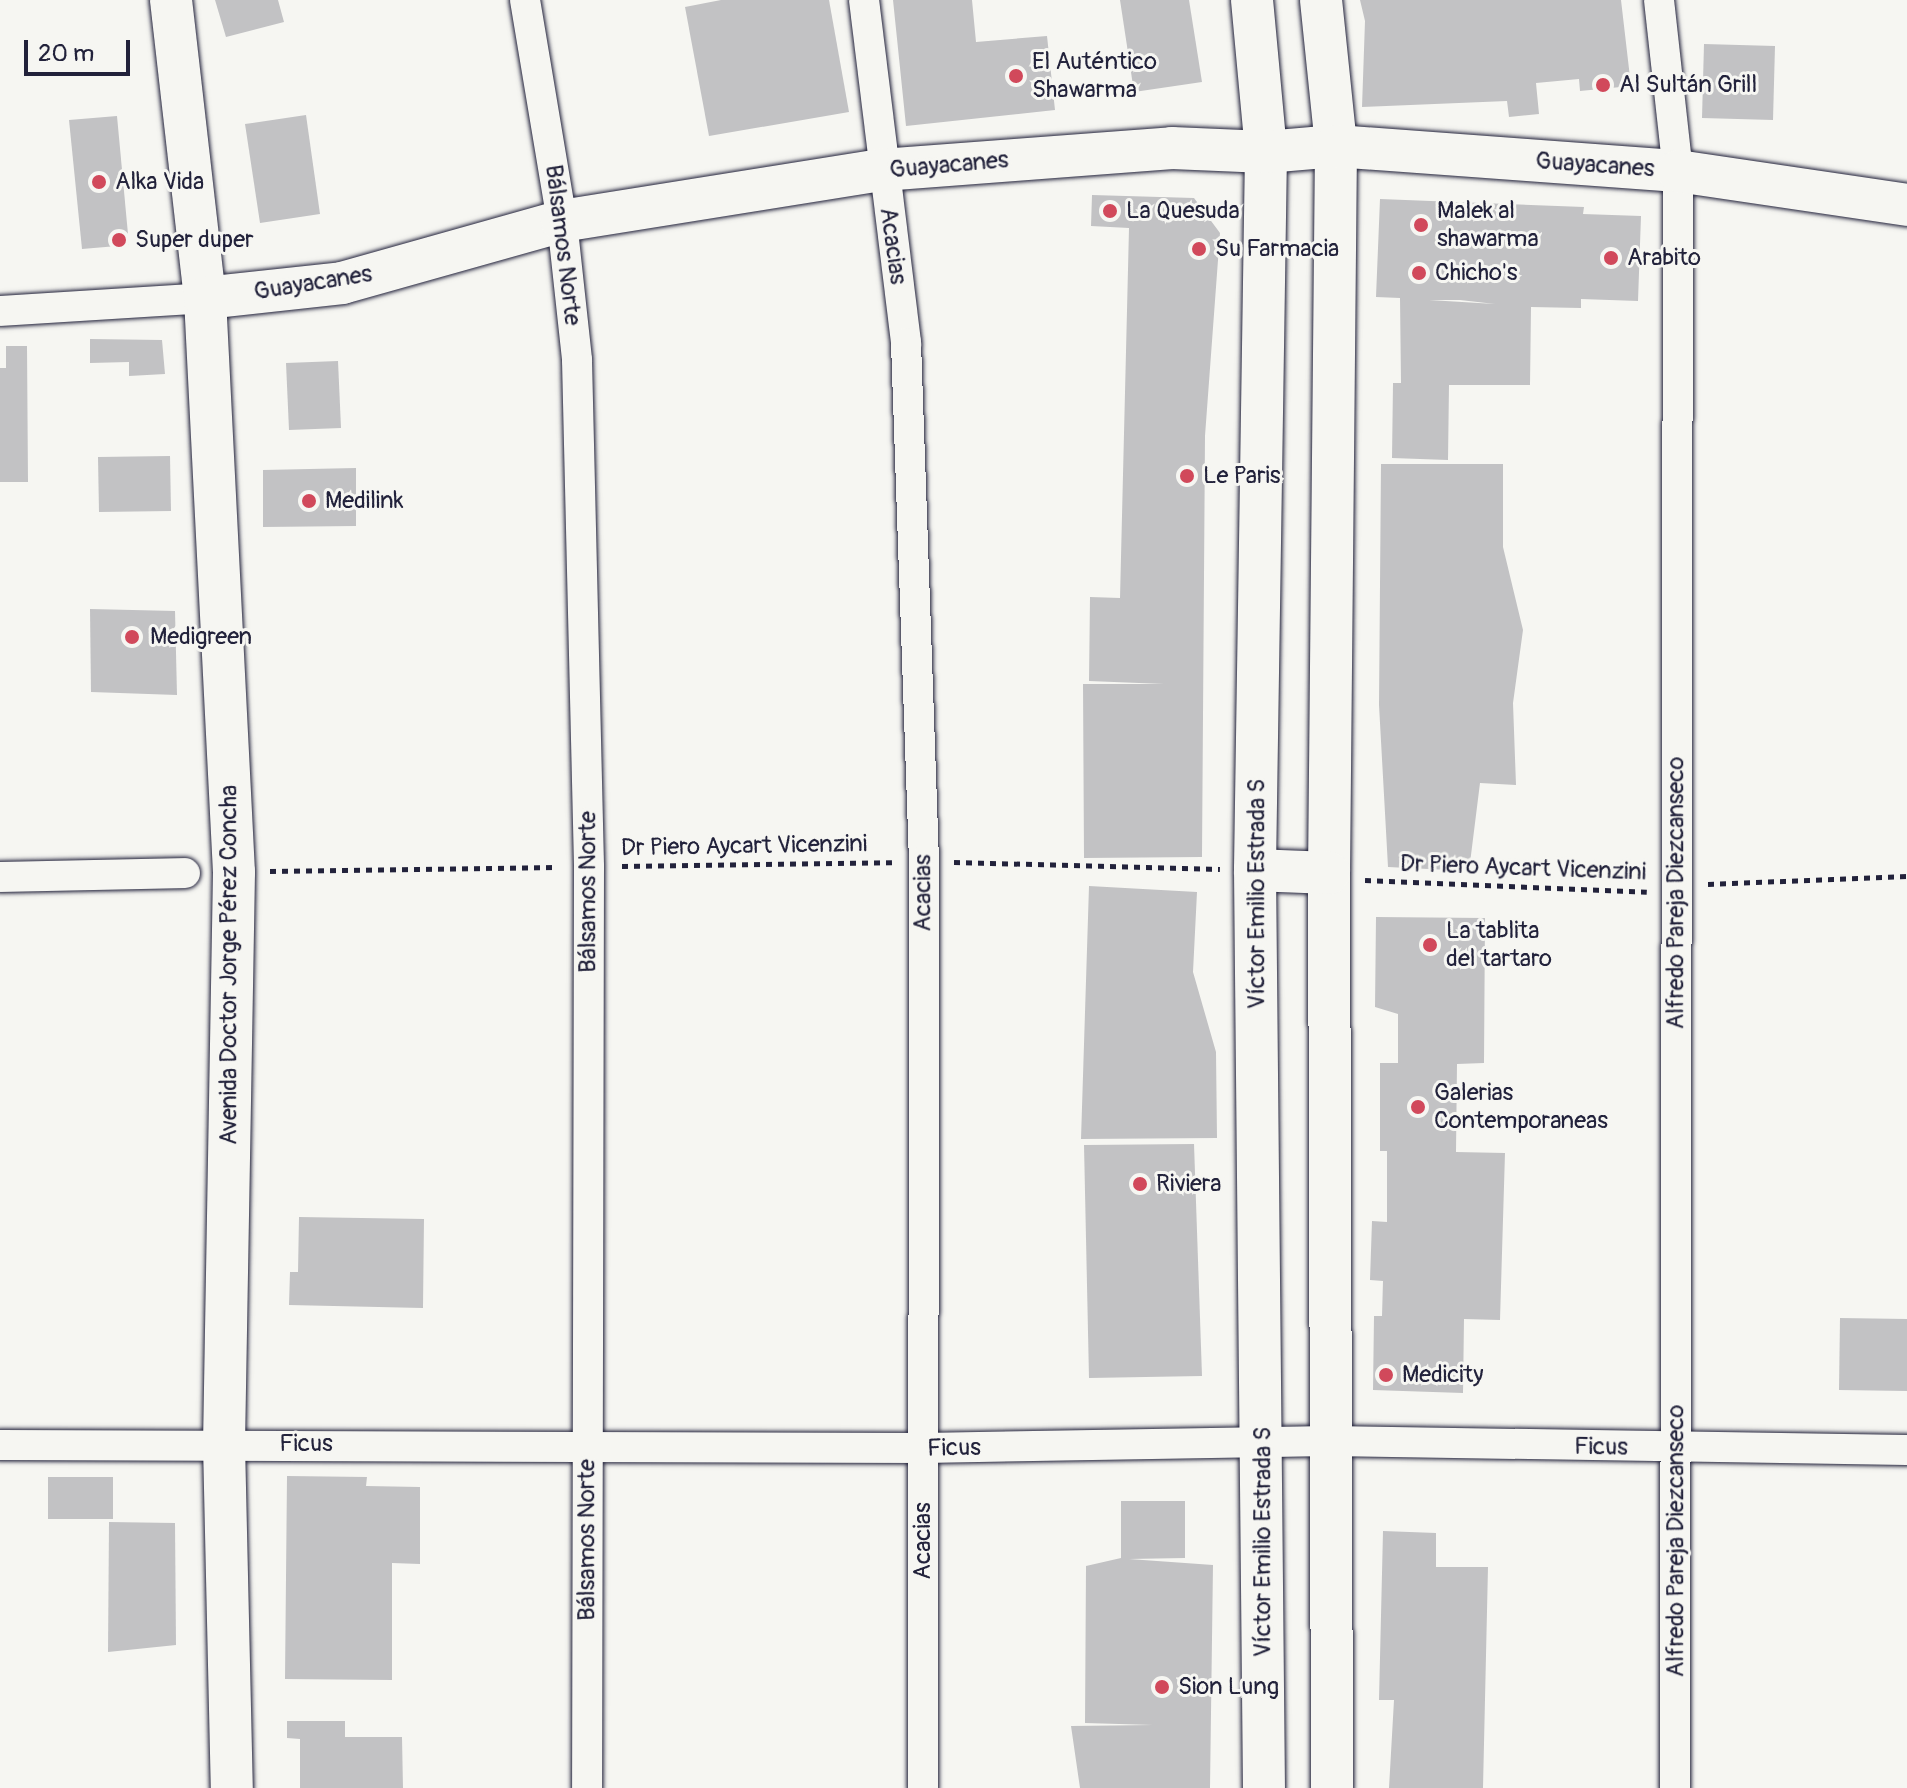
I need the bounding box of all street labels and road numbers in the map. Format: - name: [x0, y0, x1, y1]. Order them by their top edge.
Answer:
- street label: Guayacanes: [888, 145, 1010, 185]
- street label: Guayacanes: [1534, 146, 1656, 184]
- street label: Bálsamos Norte: [539, 163, 587, 327]
- street label: Acacias: [873, 206, 913, 286]
- street label: Guayacanes: [252, 259, 374, 307]
- street label: Alfredo Pareja Diezcanseco: [1662, 757, 1690, 1029]
- street label: Víctor Emilio Estrada S: [1243, 779, 1271, 1009]
- street label: Avenida Doctor Jorge Pérez Concha: [215, 785, 243, 1145]
- street label: Bálsamos Norte: [574, 811, 602, 973]
- street label: Dr Piero Aycart Vicenzini: [621, 829, 867, 863]
- street label: Dr Piero Aycart Vicenzini: [1399, 849, 1647, 887]
- street label: Acacias: [909, 854, 937, 932]
- street label: Alfredo Pareja Diezcanseco: [1662, 1405, 1690, 1677]
- street label: Víctor Emilio Estrada S: [1249, 1427, 1277, 1657]
- street label: Ficus: [279, 1430, 333, 1458]
- street label: Ficus: [1574, 1432, 1628, 1462]
- street label: Ficus: [927, 1433, 981, 1463]
- street label: Bálsamos Norte: [573, 1459, 601, 1621]
- street label: Acacias: [909, 1502, 937, 1580]

